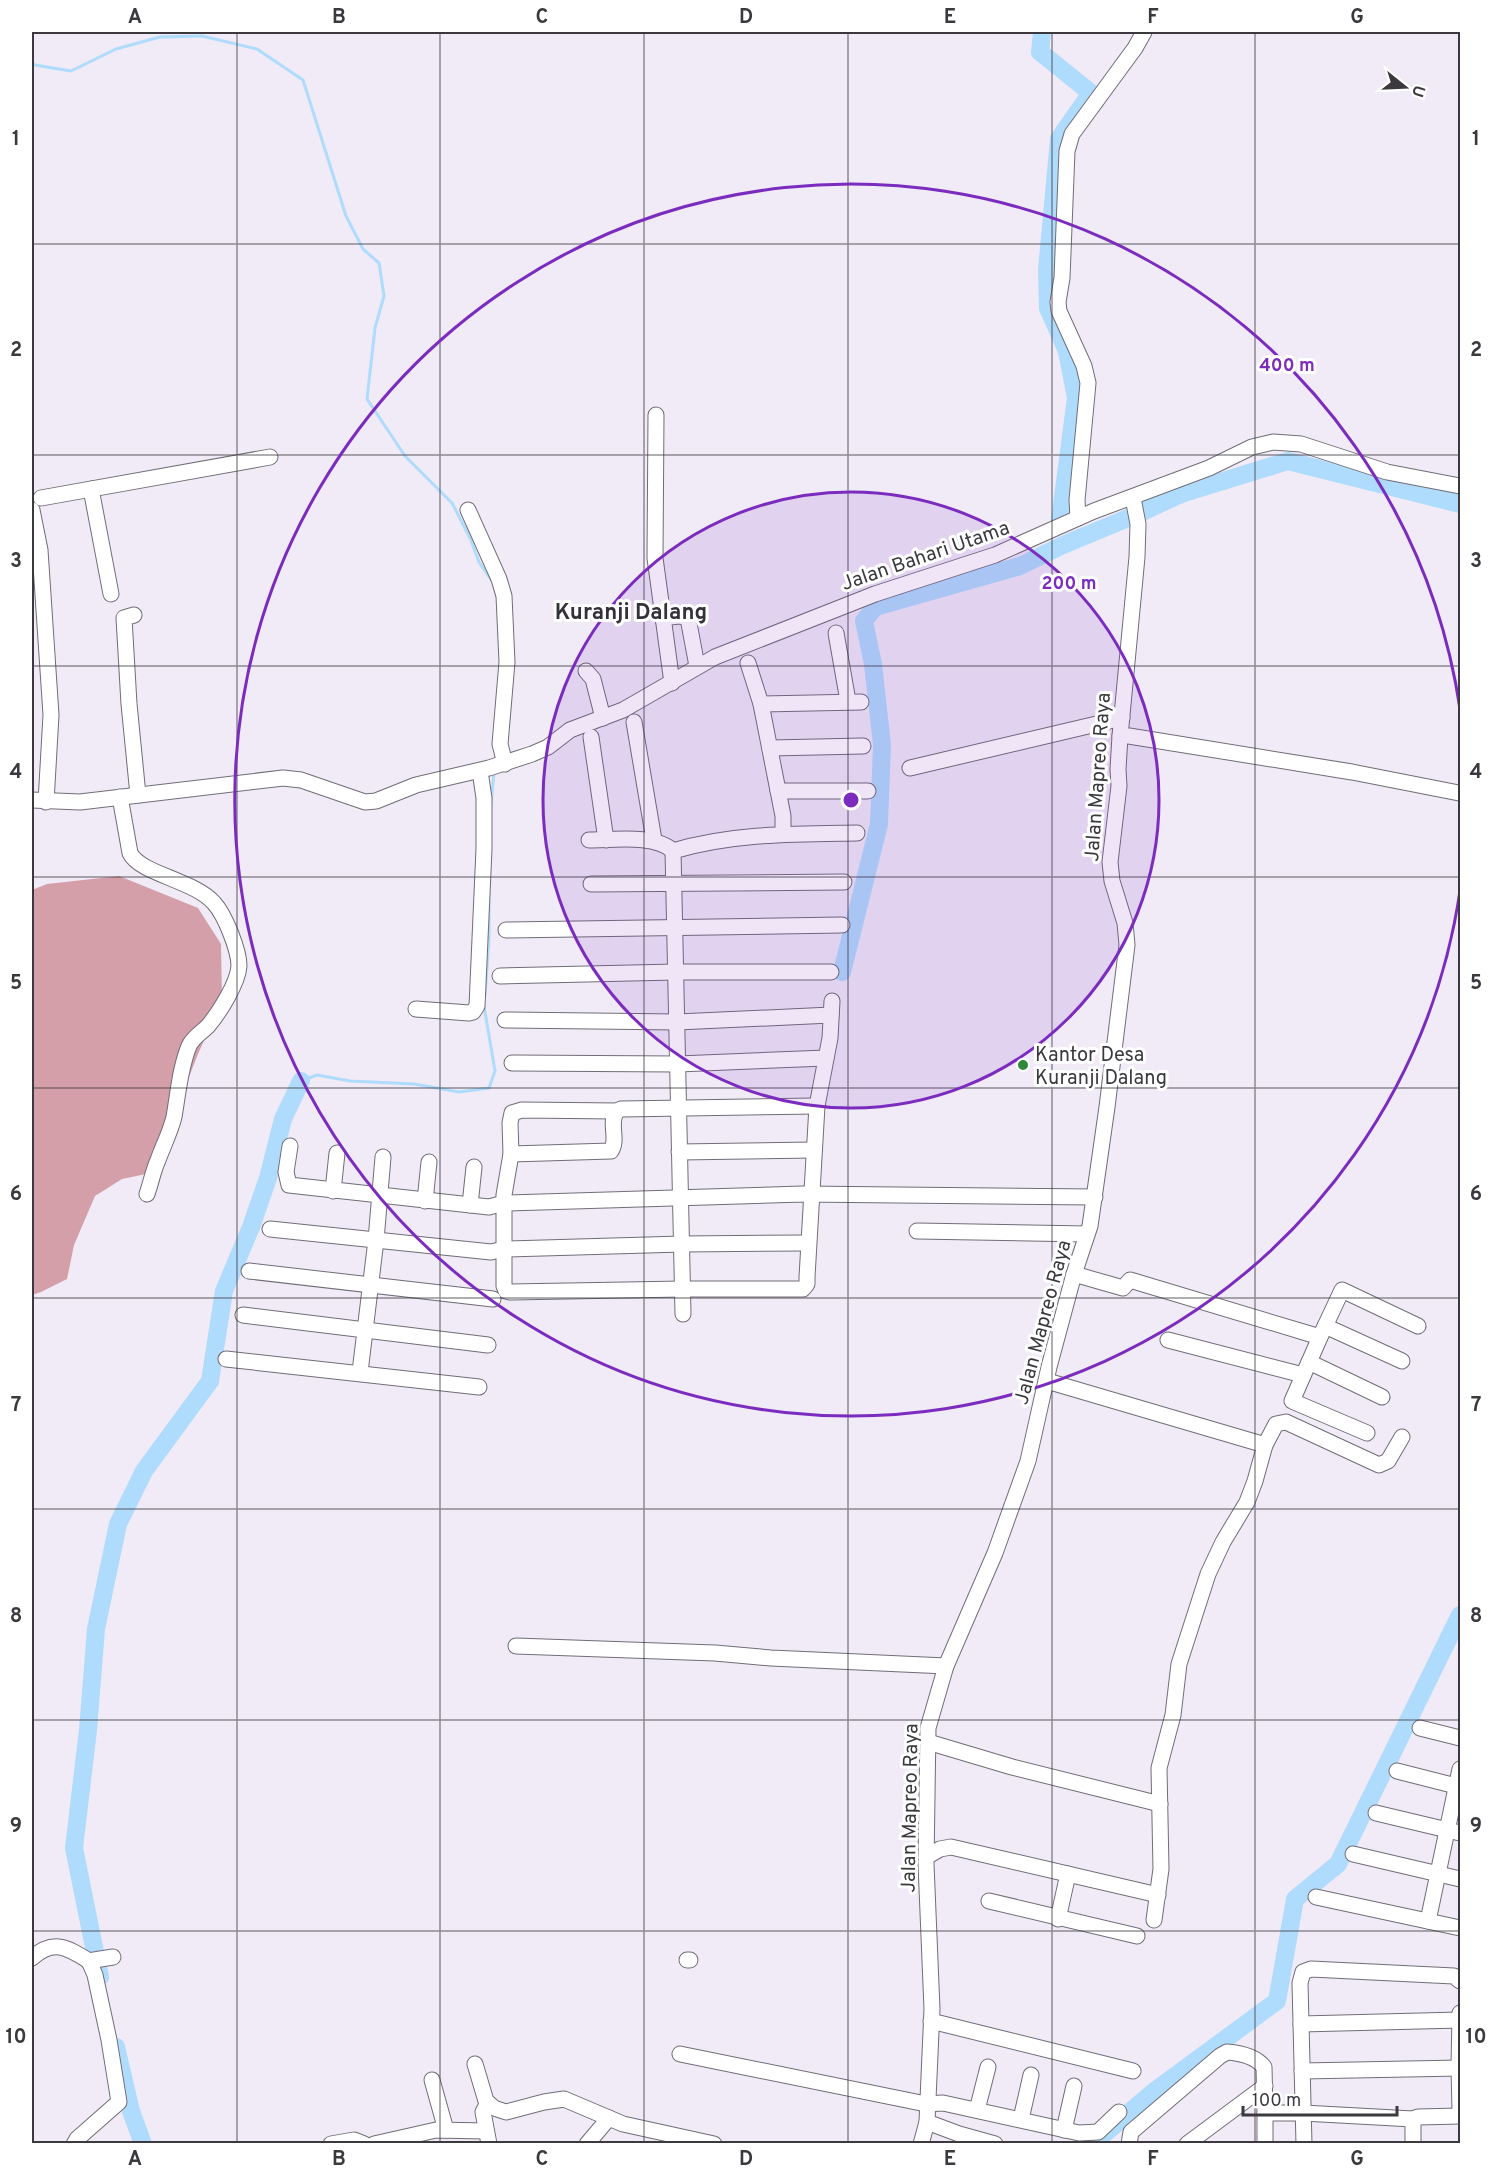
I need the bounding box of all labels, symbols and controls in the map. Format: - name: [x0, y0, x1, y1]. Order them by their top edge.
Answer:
- text: A: [128, 5, 142, 31]
- text: B: [332, 5, 346, 31]
- text: C: [536, 5, 548, 31]
- text: D: [739, 5, 753, 31]
- text: E: [944, 5, 956, 31]
- text: F: [1147, 5, 1159, 31]
- text: G: [1350, 5, 1364, 31]
- north arrow: [1375, 57, 1435, 117]
- text: U: [1406, 83, 1429, 100]
- text: 1: [12, 127, 20, 153]
- text: 1: [1472, 127, 1480, 153]
- text: 2: [10, 338, 22, 364]
- text: 2: [1470, 338, 1482, 364]
- text: 400 m: [1259, 355, 1315, 378]
- street label: Jalan Bahari Utama: [838, 516, 1013, 598]
- text: 3: [10, 549, 22, 575]
- text: 3: [1470, 549, 1482, 575]
- text: 200 m: [1041, 573, 1097, 596]
- district label: Kuranji Dalang: [555, 600, 707, 627]
- street label: Jalan Mapreo Raya: [1080, 692, 1118, 863]
- text: 4: [10, 760, 22, 786]
- text: 4: [1470, 760, 1482, 786]
- centre of rings: [841, 790, 861, 810]
- text: 5: [10, 971, 22, 997]
- text: 5: [1470, 971, 1482, 997]
- place label: Kantor Desa Kuranji Dalang: [1035, 1043, 1167, 1092]
- marker: Kantor Desa Kuranji Dalang: [1016, 1058, 1030, 1072]
- text: 6: [10, 1182, 22, 1208]
- text: 6: [1470, 1182, 1482, 1208]
- street label: Jalan Mapreo Raya: [1009, 1237, 1078, 1408]
- text: 7: [11, 1393, 21, 1419]
- text: 7: [1471, 1393, 1481, 1419]
- text: 8: [10, 1604, 22, 1630]
- text: 8: [1470, 1604, 1482, 1630]
- street label: Jalan Mapreo Raya: [897, 1723, 925, 1893]
- text: 9: [10, 1814, 22, 1840]
- text: 9: [1470, 1814, 1482, 1840]
- text: 10: [5, 2025, 27, 2051]
- text: 10: [1465, 2025, 1487, 2051]
- scale bar: [1243, 2079, 1398, 2117]
- text: 100 m: [1252, 2090, 1301, 2113]
- text: A: [128, 2147, 142, 2173]
- text: B: [332, 2147, 346, 2173]
- text: C: [536, 2147, 548, 2173]
- text: D: [739, 2147, 753, 2173]
- text: E: [944, 2147, 956, 2173]
- text: F: [1147, 2147, 1159, 2173]
- text: G: [1350, 2147, 1364, 2173]

